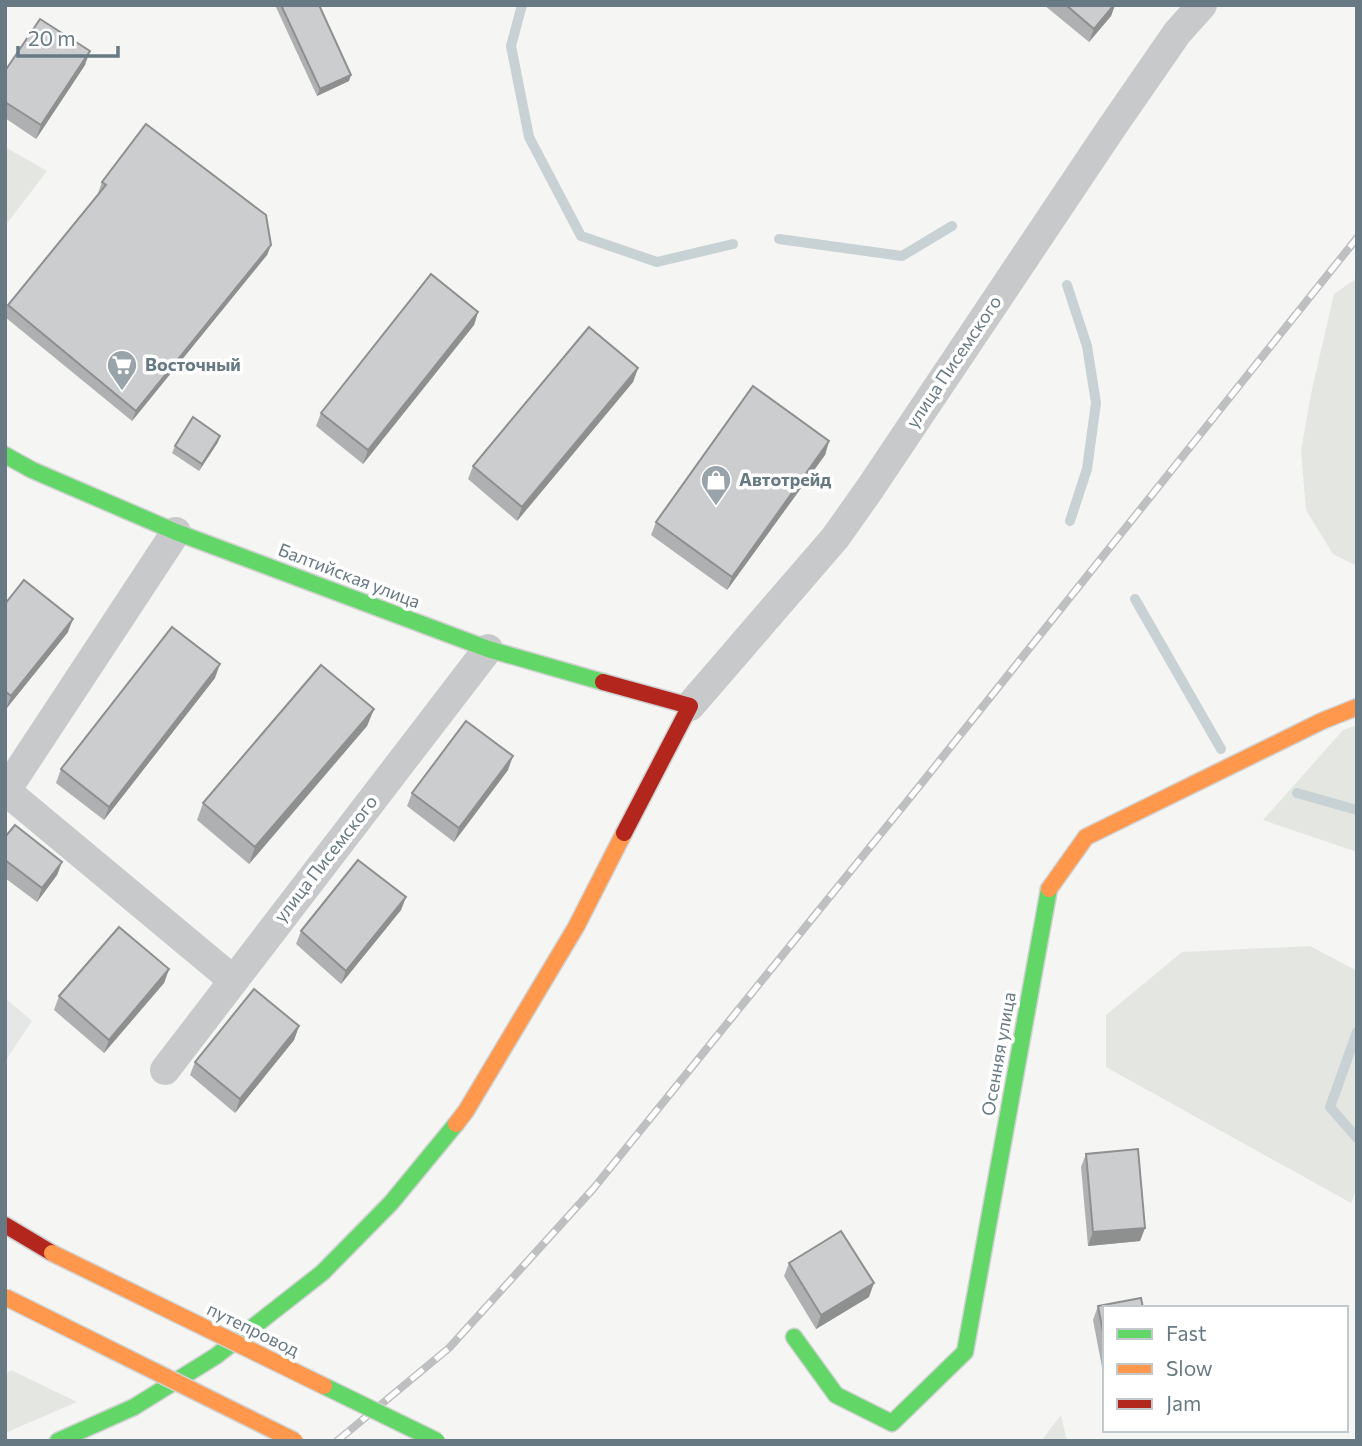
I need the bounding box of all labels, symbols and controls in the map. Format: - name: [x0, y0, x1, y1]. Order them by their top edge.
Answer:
- scale bar: [18, 14, 117, 58]
- text: 20 m: [28, 25, 76, 50]
- street label: улица Писемского: [901, 291, 1006, 432]
- supermarket icon: Восточный: [105, 348, 139, 392]
- place label: Восточный: [145, 353, 241, 375]
- shop icon: Автотрейд: [699, 463, 733, 507]
- place label: Автотрейд: [739, 468, 831, 490]
- street label: Балтийская улица: [275, 538, 423, 612]
- street label: улица Писемского: [269, 791, 382, 926]
- street label: Осенняя улица: [976, 990, 1020, 1117]
- street label: путепровод: [204, 1297, 303, 1361]
- legend: [1103, 1306, 1348, 1432]
- text: Fast: [1166, 1320, 1207, 1345]
- text: Slow: [1166, 1355, 1213, 1380]
- text: Jam: [1166, 1390, 1201, 1415]

